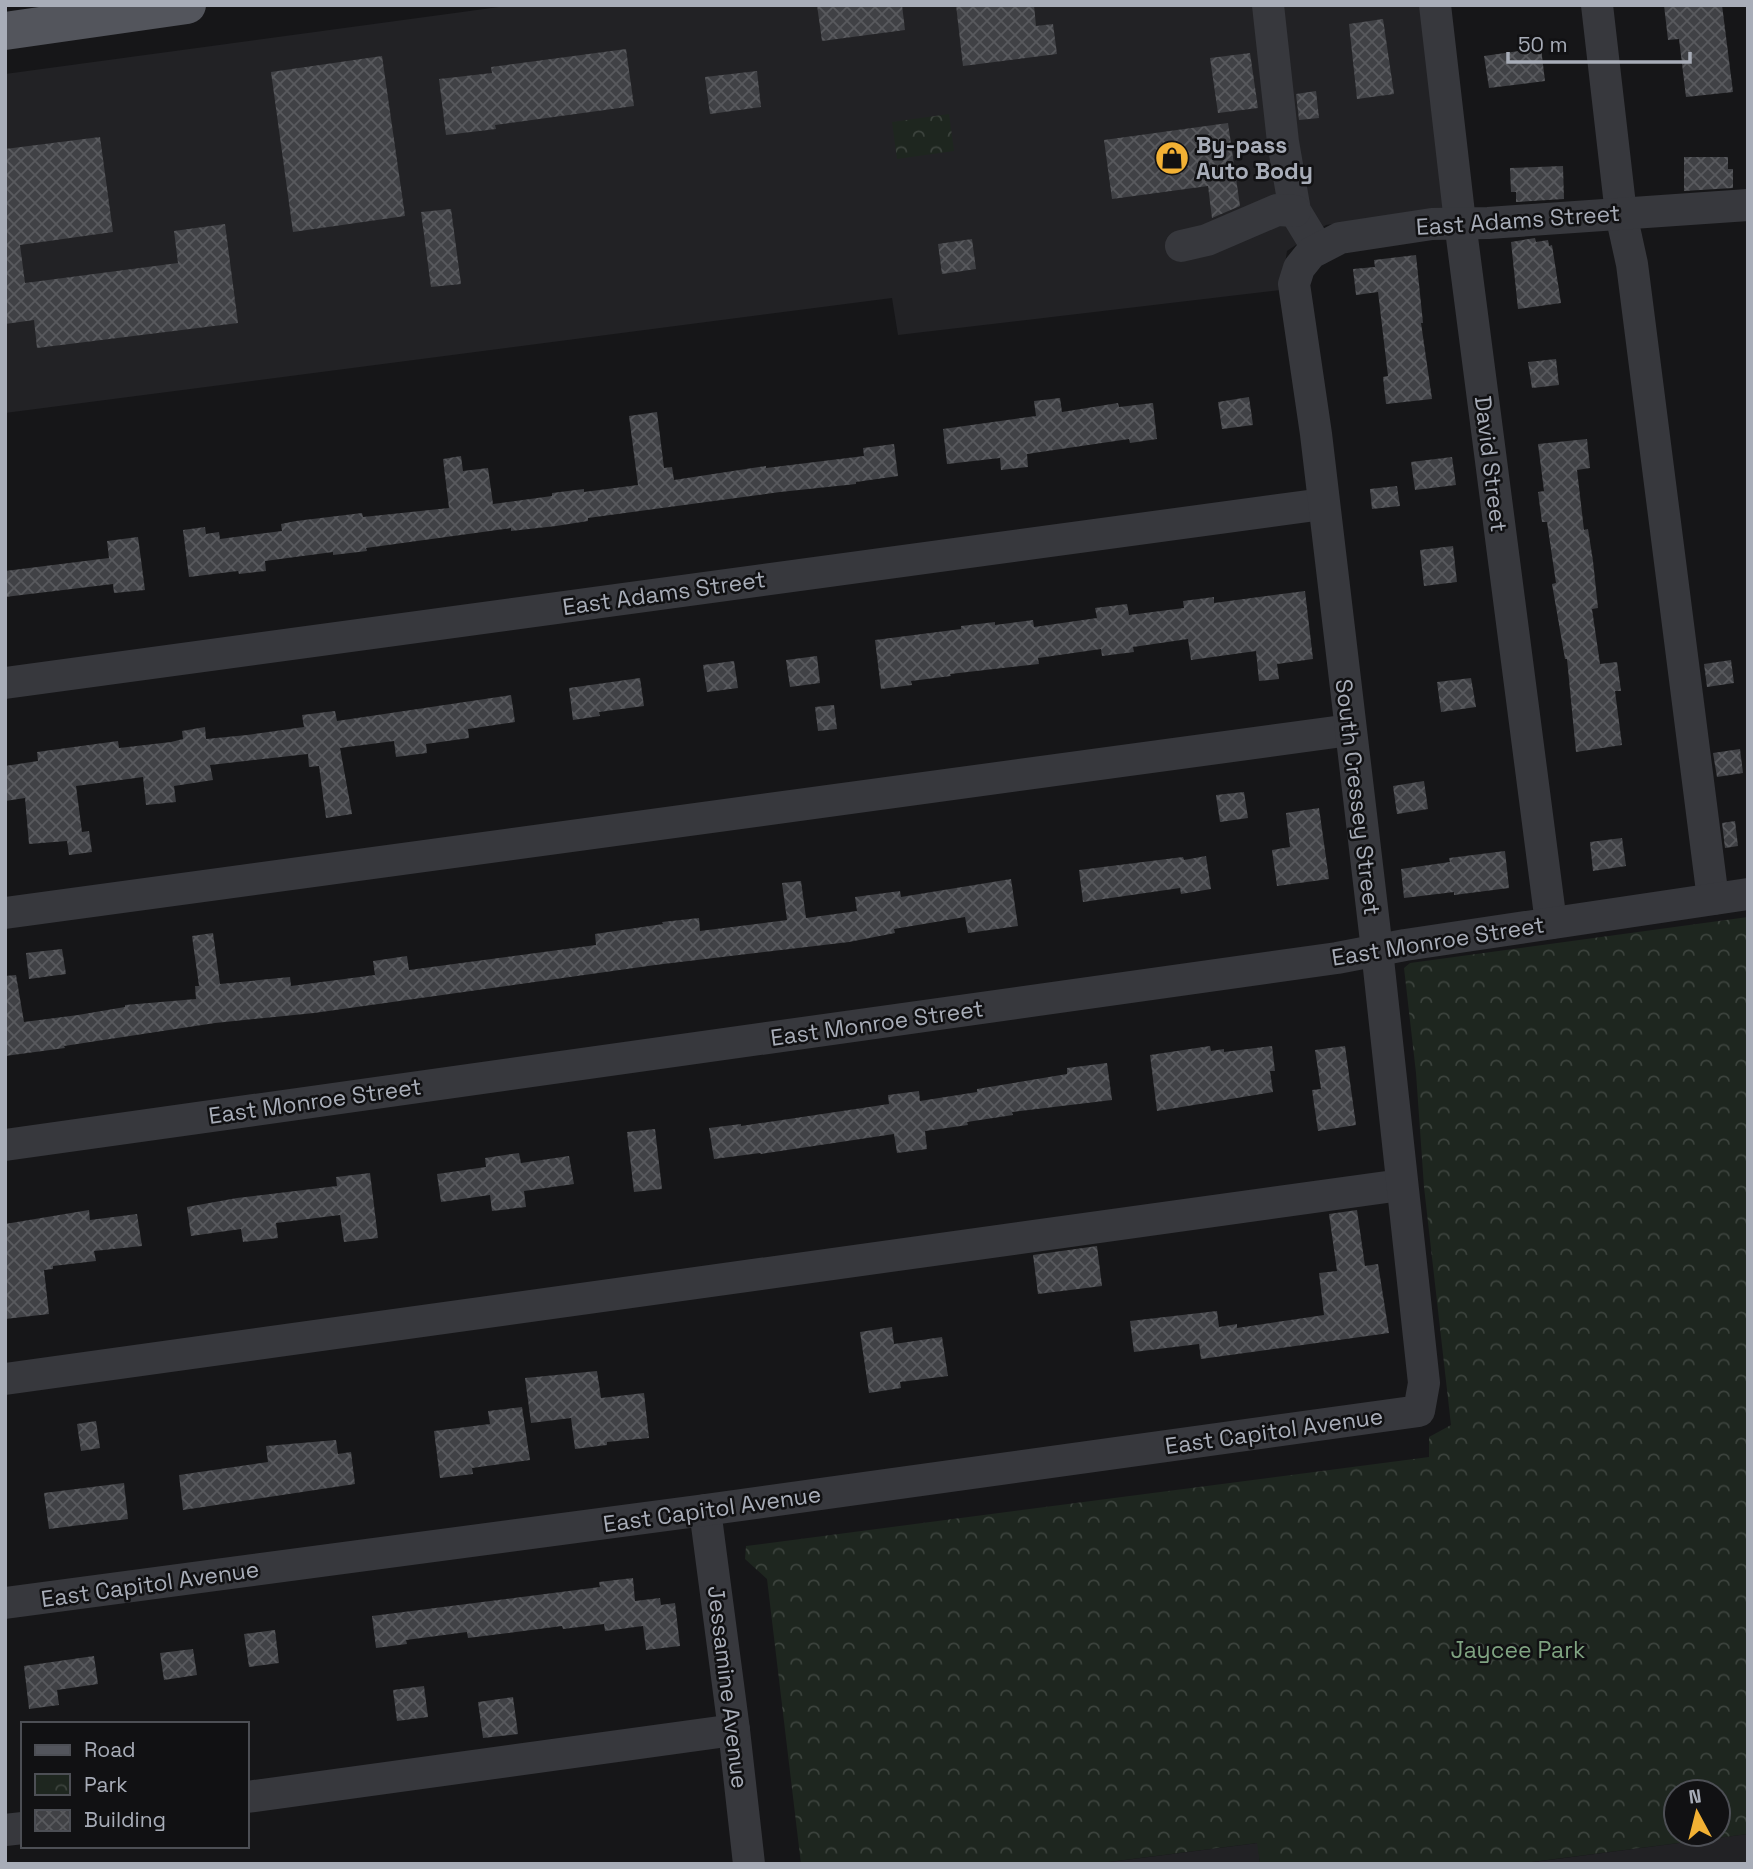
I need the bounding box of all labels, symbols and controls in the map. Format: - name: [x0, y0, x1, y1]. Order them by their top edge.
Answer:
- scale bar: [1508, 21, 1690, 65]
- text: 50 m: [1518, 31, 1568, 58]
- place label: By-pass Auto Body: [1196, 130, 1313, 186]
- shop icon: By-pass Auto Body: [1153, 139, 1191, 177]
- street label: East Adams Street: [1415, 198, 1621, 242]
- street label: David Street: [1468, 394, 1514, 534]
- street label: East Adams Street: [561, 564, 767, 622]
- street label: South Cressey Street: [1329, 677, 1387, 917]
- street label: East Monroe Street: [1330, 909, 1546, 973]
- street label: East Monroe Street: [768, 993, 986, 1053]
- street label: East Monroe Street: [206, 1071, 424, 1131]
- street label: East Capitol Avenue: [1163, 1401, 1385, 1461]
- street label: East Capitol Avenue: [601, 1479, 823, 1539]
- street label: East Capitol Avenue: [39, 1554, 261, 1614]
- street label: Jessamine Avenue: [701, 1584, 755, 1790]
- park label: Jaycee Park: [1451, 1635, 1585, 1665]
- legend: [21, 1722, 248, 1848]
- text: Road: [84, 1736, 136, 1763]
- text: Park: [84, 1771, 128, 1798]
- north arrow: [1662, 1778, 1732, 1848]
- text: N: [1687, 1783, 1703, 1810]
- text: Building: [84, 1806, 166, 1833]

